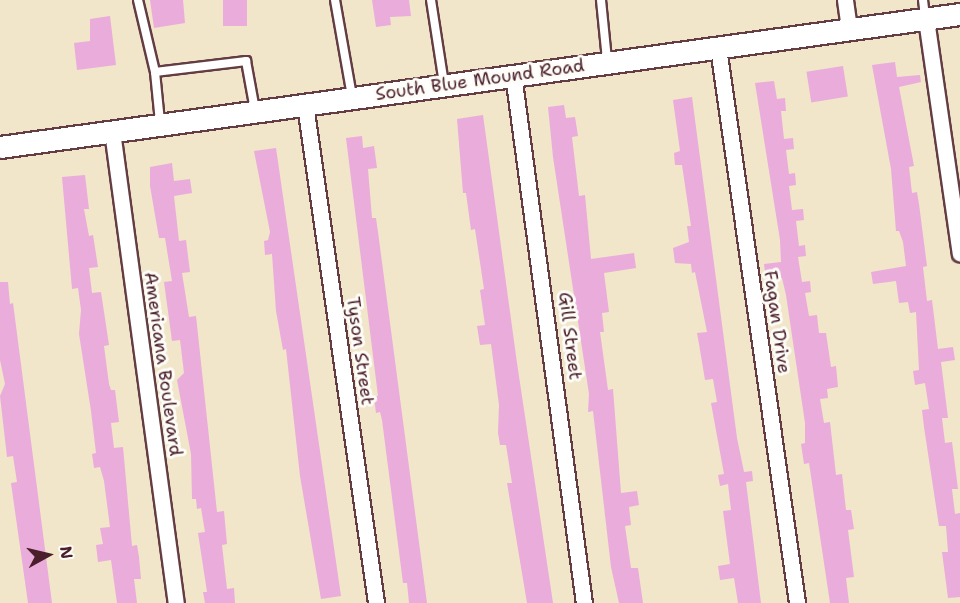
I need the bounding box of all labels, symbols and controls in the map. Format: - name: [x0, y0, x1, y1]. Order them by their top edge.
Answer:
- street label: South Blue Mound Road: [374, 55, 586, 105]
- street label: Fagan Drive: [759, 269, 795, 375]
- street label: Americana Boulevard: [139, 271, 187, 457]
- street label: Gill Street: [554, 291, 586, 381]
- street label: Tyson Street: [342, 295, 378, 407]
- north arrow: [18, 525, 78, 585]
- text: N: [55, 545, 78, 560]

